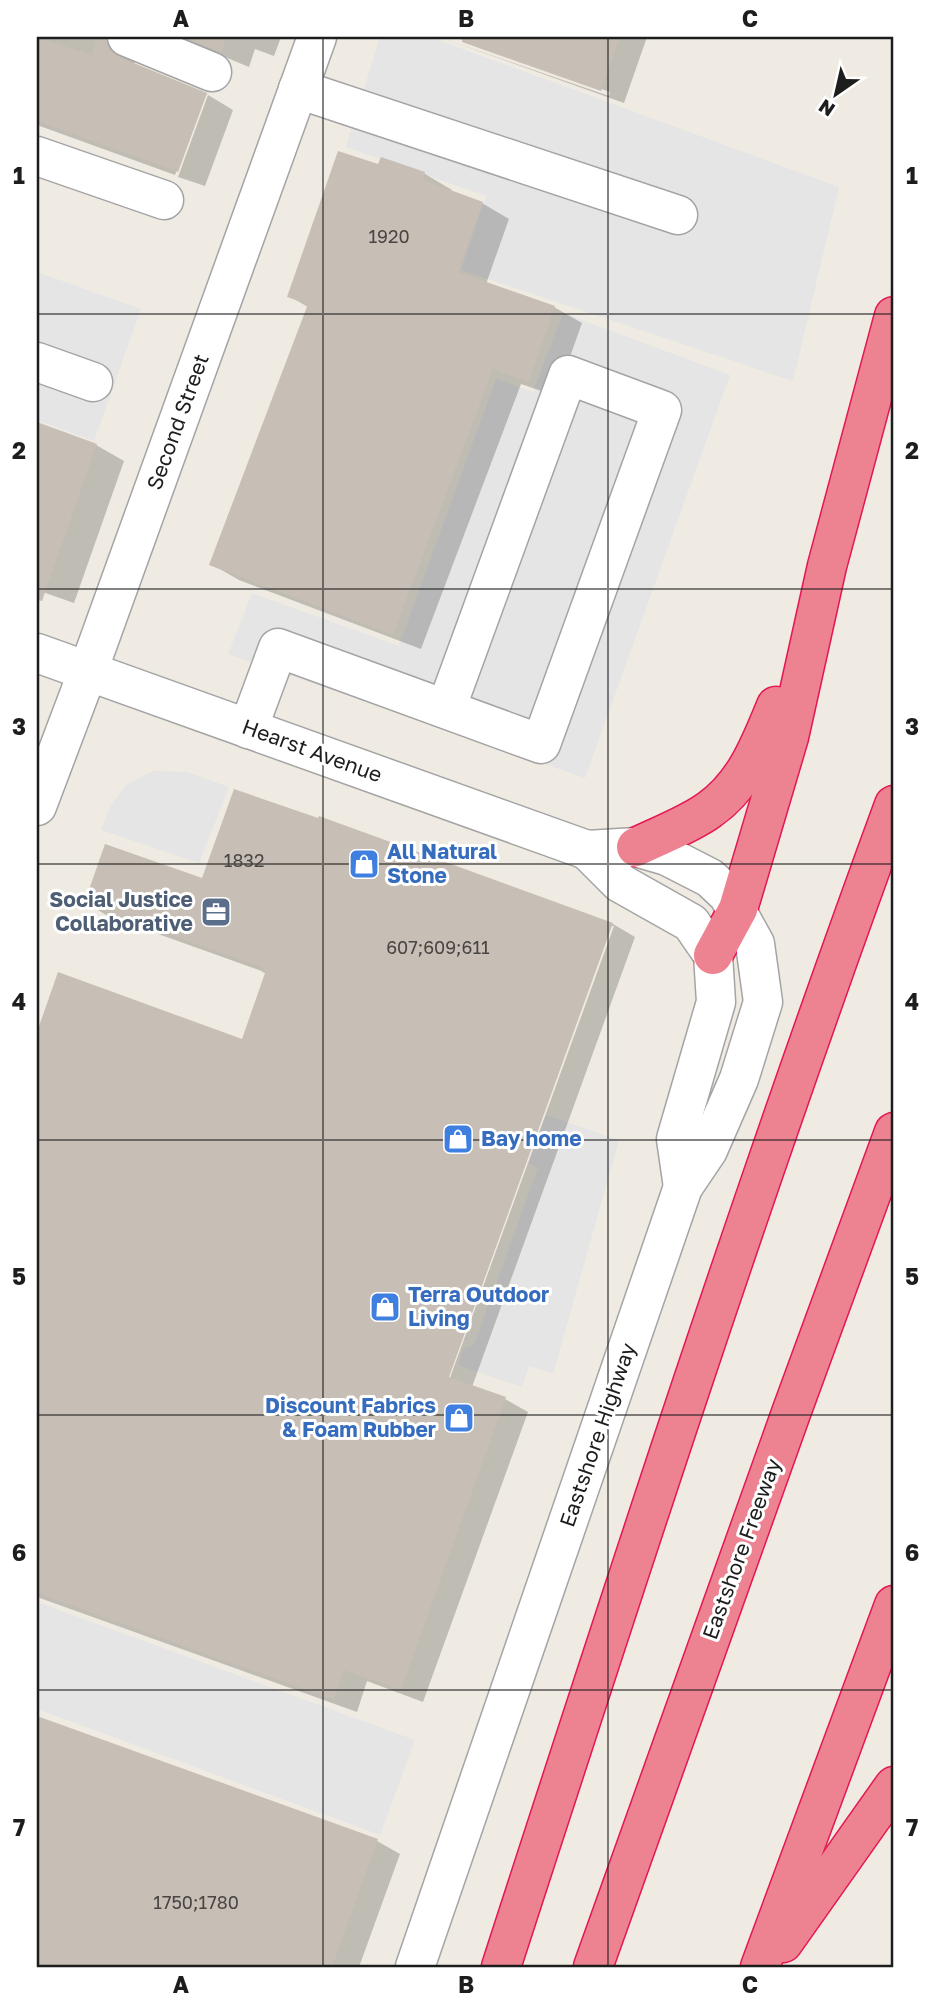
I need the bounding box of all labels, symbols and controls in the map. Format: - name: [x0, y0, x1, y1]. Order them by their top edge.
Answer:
- text: A: [173, 4, 190, 32]
- text: B: [458, 4, 474, 32]
- text: C: [742, 4, 758, 32]
- north arrow: [802, 60, 872, 130]
- text: N: [814, 95, 839, 122]
- text: 1: [13, 161, 25, 189]
- text: 1: [906, 161, 918, 189]
- house number: 1920: [368, 225, 410, 247]
- street label: Second Street: [140, 350, 214, 493]
- text: 2: [12, 436, 26, 464]
- text: 2: [905, 436, 919, 464]
- text: 3: [12, 712, 26, 740]
- text: 3: [905, 712, 919, 740]
- street label: Hearst Avenue: [239, 713, 386, 787]
- place label: All Natural Stone: [387, 838, 497, 888]
- shop icon: All Natural Stone: [347, 847, 381, 881]
- house number: 1832: [224, 849, 264, 871]
- place label: Social Justice Collaborative: [49, 886, 193, 936]
- office icon: Social Justice Collaborative: [199, 895, 233, 929]
- house number: 607;609;611: [386, 936, 490, 958]
- text: 4: [12, 987, 26, 1015]
- text: 4: [905, 987, 919, 1015]
- shop icon: Bay home: [441, 1122, 475, 1156]
- place label: Bay home: [481, 1125, 582, 1151]
- text: 5: [12, 1262, 26, 1290]
- text: 5: [905, 1262, 919, 1290]
- place label: Terra Outdoor Living: [408, 1281, 549, 1331]
- shop icon: Terra Outdoor Living: [368, 1290, 402, 1324]
- street label: Eastshore Highway: [553, 1339, 641, 1530]
- place label: Discount Fabrics & Foam Rubber: [265, 1392, 436, 1442]
- shop icon: Discount Fabrics & Foam Rubber: [442, 1401, 476, 1435]
- street label: Eastshore Freeway: [696, 1455, 786, 1643]
- text: 6: [12, 1538, 26, 1566]
- text: 6: [905, 1538, 919, 1566]
- text: 7: [13, 1813, 25, 1841]
- text: 7: [906, 1813, 918, 1841]
- house number: 1750;1780: [153, 1891, 239, 1913]
- text: A: [173, 1970, 190, 1998]
- text: B: [458, 1970, 474, 1998]
- text: C: [742, 1970, 758, 1998]

